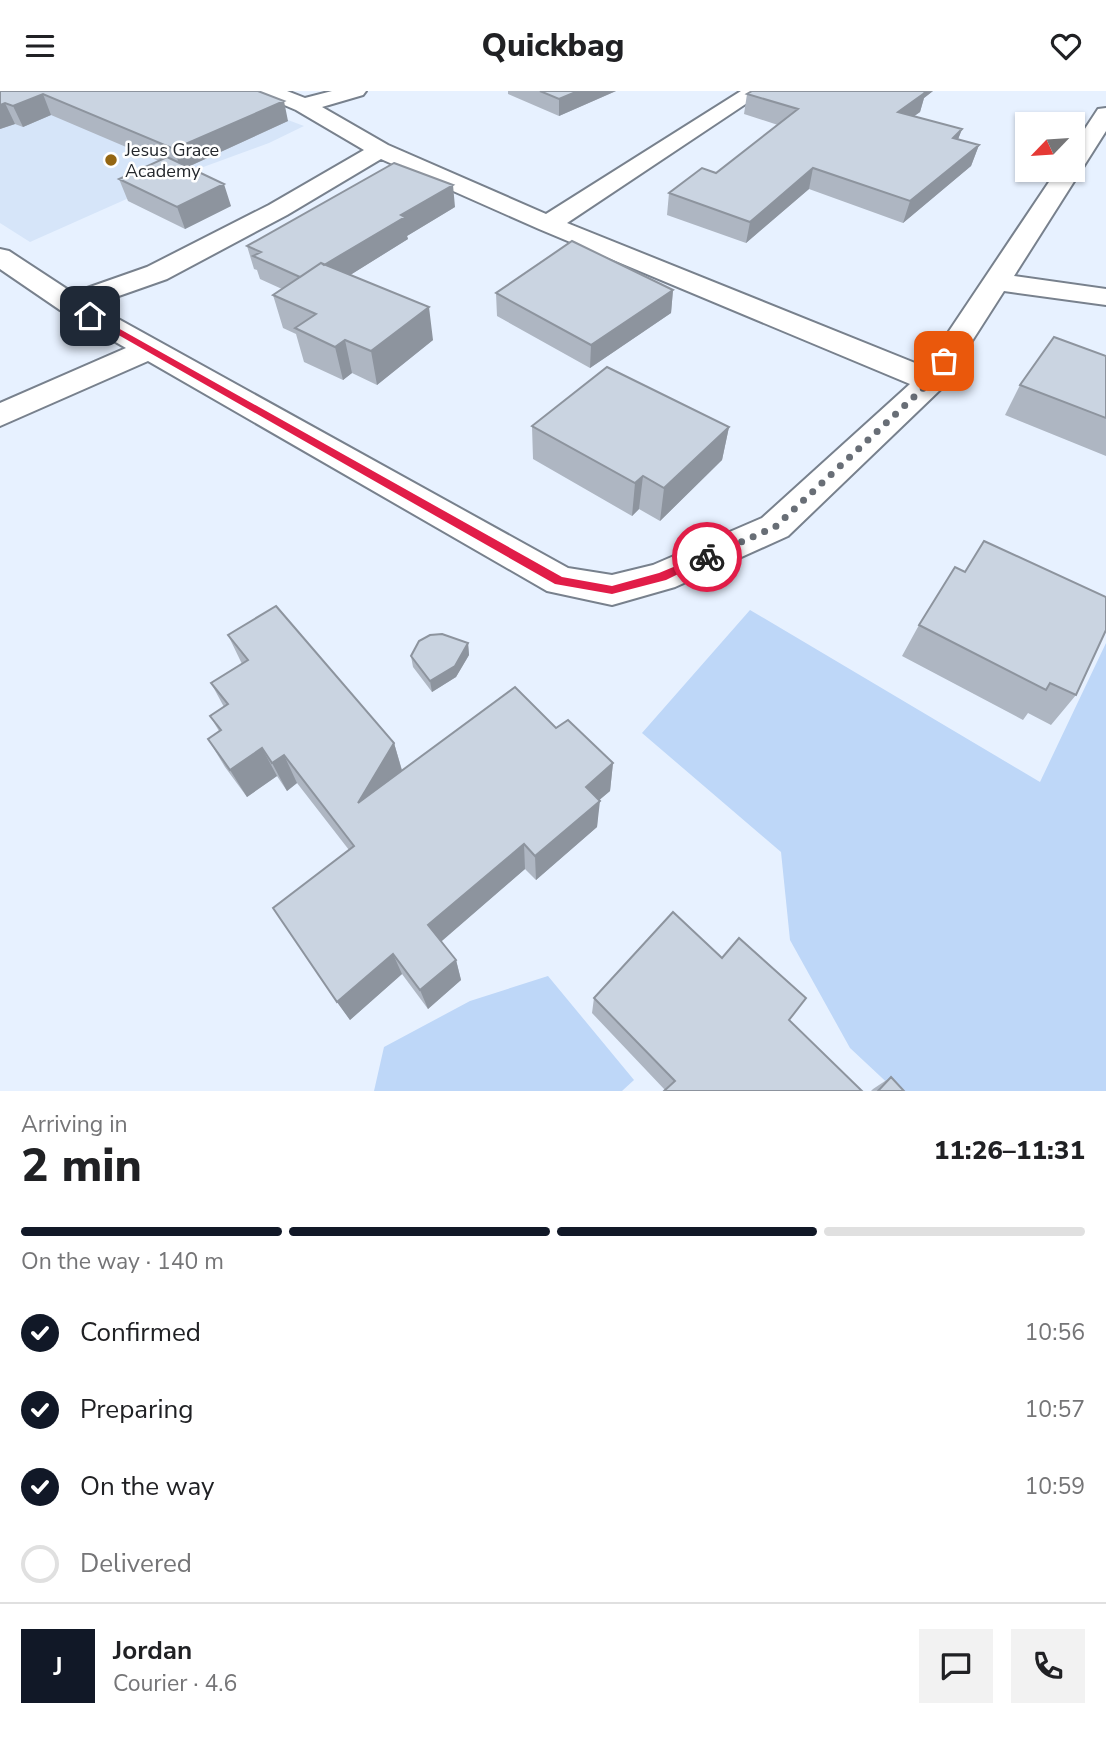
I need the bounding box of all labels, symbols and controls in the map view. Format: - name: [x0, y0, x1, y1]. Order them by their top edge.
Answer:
- text: Quickbag: [481, 24, 625, 67]
- icon: menu: [21, 27, 59, 65]
- icon: heart: [1047, 27, 1085, 65]
- north arrow: [1015, 112, 1085, 182]
- map controls: [1015, 112, 1085, 182]
- place label: Jesus Grace Academy: [124, 138, 219, 183]
- marker: Jesus Grace Academy: [103, 152, 119, 168]
- pin: [60, 286, 120, 346]
- icon: home: [71, 297, 109, 335]
- pin: [914, 331, 974, 391]
- icon: bag: [925, 342, 963, 380]
- courier: [672, 522, 742, 592]
- icon: bike: [688, 538, 726, 576]
- text: Arriving in: [21, 1109, 128, 1140]
- text: 11:26–11:31: [934, 1133, 1085, 1168]
- text: 2 min: [21, 1134, 142, 1197]
- text: On the way · 140 m: [21, 1246, 224, 1277]
- icon: check: [21, 1314, 59, 1352]
- text: Confirmed: [80, 1315, 201, 1350]
- text: 10:56: [1025, 1317, 1085, 1348]
- icon: check: [21, 1391, 59, 1429]
- text: Preparing: [80, 1392, 193, 1427]
- text: 10:57: [1025, 1394, 1085, 1425]
- icon: check: [21, 1468, 59, 1506]
- text: On the way: [80, 1469, 214, 1504]
- text: 10:59: [1025, 1471, 1085, 1502]
- text: Delivered: [80, 1546, 192, 1581]
- button: chat: [919, 1629, 993, 1703]
- button: phone: [1011, 1629, 1085, 1703]
- text: Jordan: [113, 1633, 192, 1668]
- text: J: [53, 1649, 63, 1684]
- text: Courier · 4.6: [113, 1668, 237, 1699]

